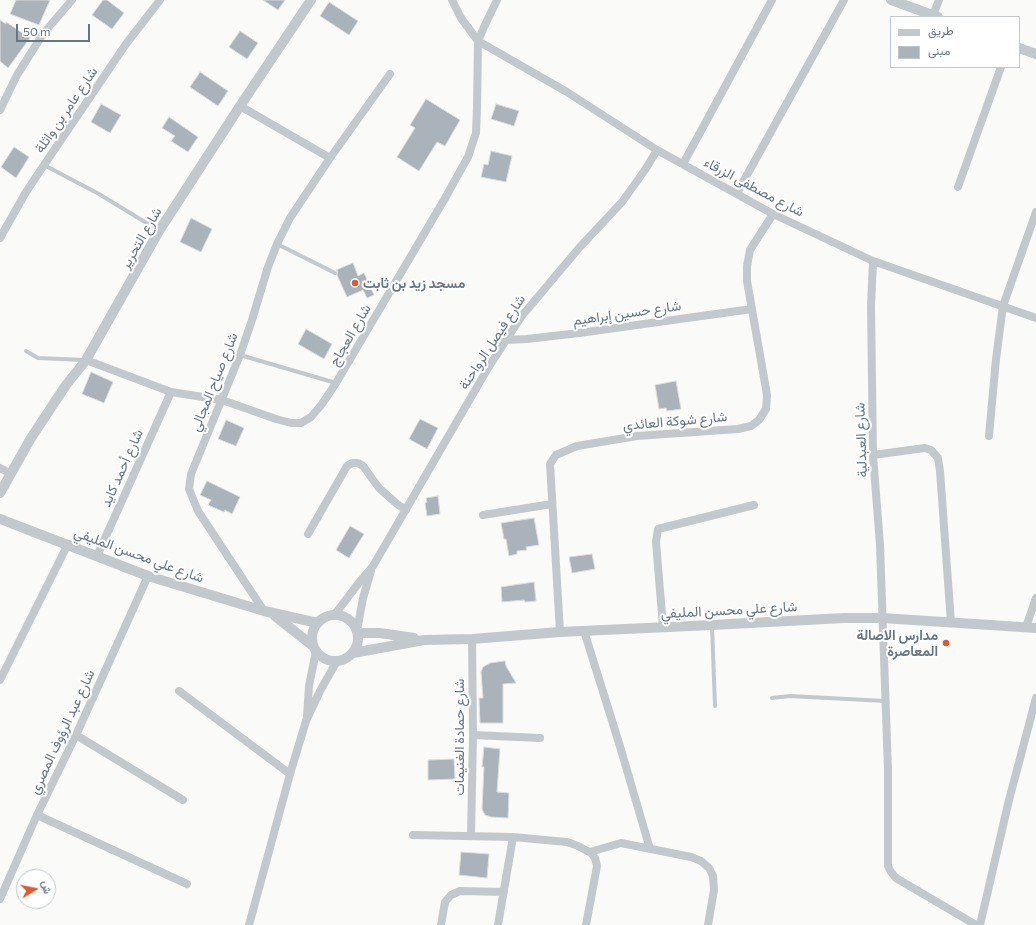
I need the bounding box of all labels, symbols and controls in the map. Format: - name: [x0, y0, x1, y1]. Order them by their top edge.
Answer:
- scale bar: [18, 16, 92, 42]
- legend: [890, 16, 1020, 68]
- text: طريق: [928, 23, 953, 37]
- text: 50 m: [23, 24, 51, 38]
- text: مبنى: [928, 43, 950, 57]
- street label: شارع عامر بن واثلة: [31, 64, 101, 156]
- street label: شارع مصطفى الزرقاء: [701, 154, 807, 220]
- street label: شارع التحرير: [117, 204, 165, 272]
- place label: مسجد زيد بن ثابت: [363, 275, 465, 291]
- marker: مسجد زيد بن ثابت: [350, 278, 360, 288]
- street label: شارع فيصل الرواحنة: [455, 291, 529, 393]
- street label: شارع حسين إبراهيم: [572, 297, 682, 329]
- street label: شارع العجاج: [326, 301, 374, 369]
- street label: شارع صياح المجالي: [187, 330, 241, 434]
- street label: شارع العبدلية: [851, 402, 871, 478]
- street label: شارع شوكة العائدي: [622, 408, 728, 434]
- street label: شارع أحمد كايد: [97, 427, 147, 509]
- street label: شارع علي محسن المليفي: [72, 524, 206, 586]
- street label: شارع علي محسن المليفي: [660, 598, 798, 622]
- place label: مدارس الاصالة المعاصرة: [856, 627, 938, 660]
- marker: مدارس الاصالة المعاصرة: [941, 638, 951, 648]
- street label: شارع عبد الرؤوف المصري: [26, 667, 98, 797]
- street label: شارع حمادة الغنيمات: [451, 679, 467, 795]
- north arrow: [16, 869, 56, 909]
- text: ش: [40, 879, 55, 895]

